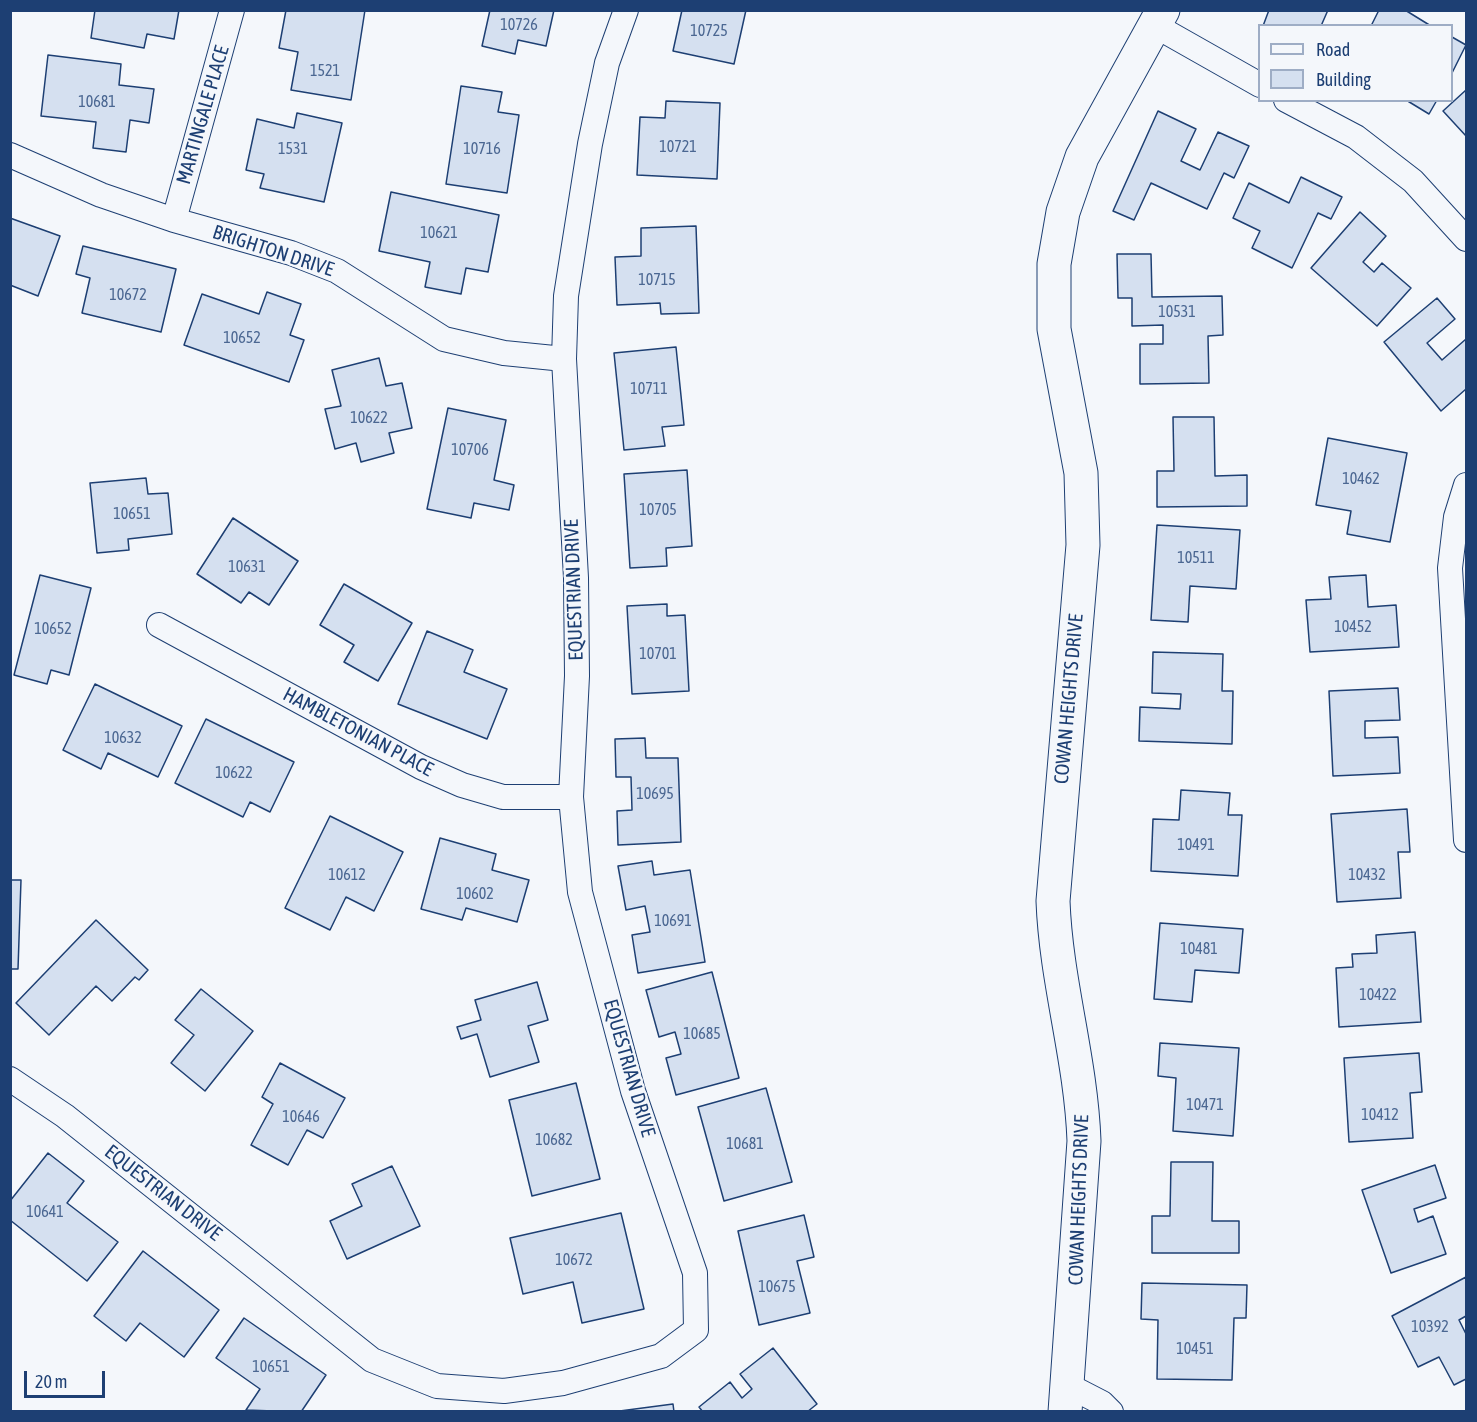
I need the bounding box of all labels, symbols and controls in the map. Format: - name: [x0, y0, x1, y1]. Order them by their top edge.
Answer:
- house number: 10726: [500, 15, 538, 35]
- house number: 10725: [690, 21, 728, 41]
- legend: [1258, 24, 1453, 102]
- text: Road: [1316, 39, 1350, 60]
- street label: MARTINGALE PLACE: [172, 43, 234, 187]
- house number: 1521: [310, 61, 340, 81]
- text: Building: [1316, 69, 1371, 90]
- house number: 10681: [78, 92, 116, 112]
- house number: 10721: [659, 137, 697, 157]
- house number: 1531: [278, 139, 308, 159]
- house number: 10716: [463, 139, 501, 159]
- street label: BRIGHTON DRIVE: [209, 220, 337, 282]
- house number: 10621: [420, 223, 458, 243]
- house number: 10715: [638, 270, 676, 290]
- house number: 10672: [109, 285, 147, 305]
- house number: 10531: [1158, 302, 1196, 322]
- house number: 10652: [223, 328, 261, 348]
- house number: 10711: [630, 379, 668, 399]
- house number: 10622: [350, 408, 388, 428]
- house number: 10706: [451, 440, 489, 460]
- house number: 10462: [1342, 469, 1380, 489]
- house number: 10705: [639, 500, 677, 520]
- house number: 10651: [113, 504, 151, 524]
- street label: EQUESTRIAN DRIVE: [560, 519, 588, 661]
- house number: 10511: [1177, 548, 1215, 568]
- house number: 10631: [228, 557, 266, 577]
- street label: COWAN HEIGHTS DRIVE: [1050, 613, 1088, 785]
- house number: 10452: [1334, 617, 1372, 637]
- house number: 10652: [34, 619, 72, 639]
- house number: 10701: [639, 644, 677, 664]
- street label: HAMBLETONIAN PLACE: [279, 682, 437, 782]
- house number: 10632: [104, 728, 142, 748]
- house number: 10622: [215, 763, 253, 783]
- house number: 10695: [636, 784, 674, 804]
- house number: 10491: [1177, 835, 1215, 855]
- house number: 10612: [328, 865, 366, 885]
- house number: 10432: [1348, 865, 1386, 885]
- house number: 10602: [456, 884, 494, 904]
- house number: 10691: [654, 911, 692, 931]
- house number: 10481: [1180, 939, 1218, 959]
- house number: 10422: [1359, 985, 1397, 1005]
- street label: EQUESTRIAN DRIVE: [598, 997, 660, 1139]
- house number: 10685: [683, 1024, 721, 1044]
- house number: 10471: [1186, 1095, 1224, 1115]
- house number: 10412: [1361, 1105, 1399, 1125]
- house number: 10646: [282, 1107, 320, 1127]
- street label: COWAN HEIGHTS DRIVE: [1064, 1114, 1094, 1286]
- house number: 10682: [535, 1130, 573, 1150]
- house number: 10681: [726, 1134, 764, 1154]
- street label: EQUESTRIAN DRIVE: [100, 1140, 226, 1246]
- house number: 10641: [26, 1202, 64, 1222]
- house number: 10672: [555, 1250, 593, 1270]
- house number: 10675: [758, 1277, 796, 1297]
- house number: 10392: [1411, 1317, 1449, 1337]
- house number: 10451: [1176, 1339, 1214, 1359]
- house number: 10651: [252, 1357, 290, 1377]
- scale bar: [27, 1359, 108, 1397]
- text: 20 m: [35, 1371, 67, 1392]

